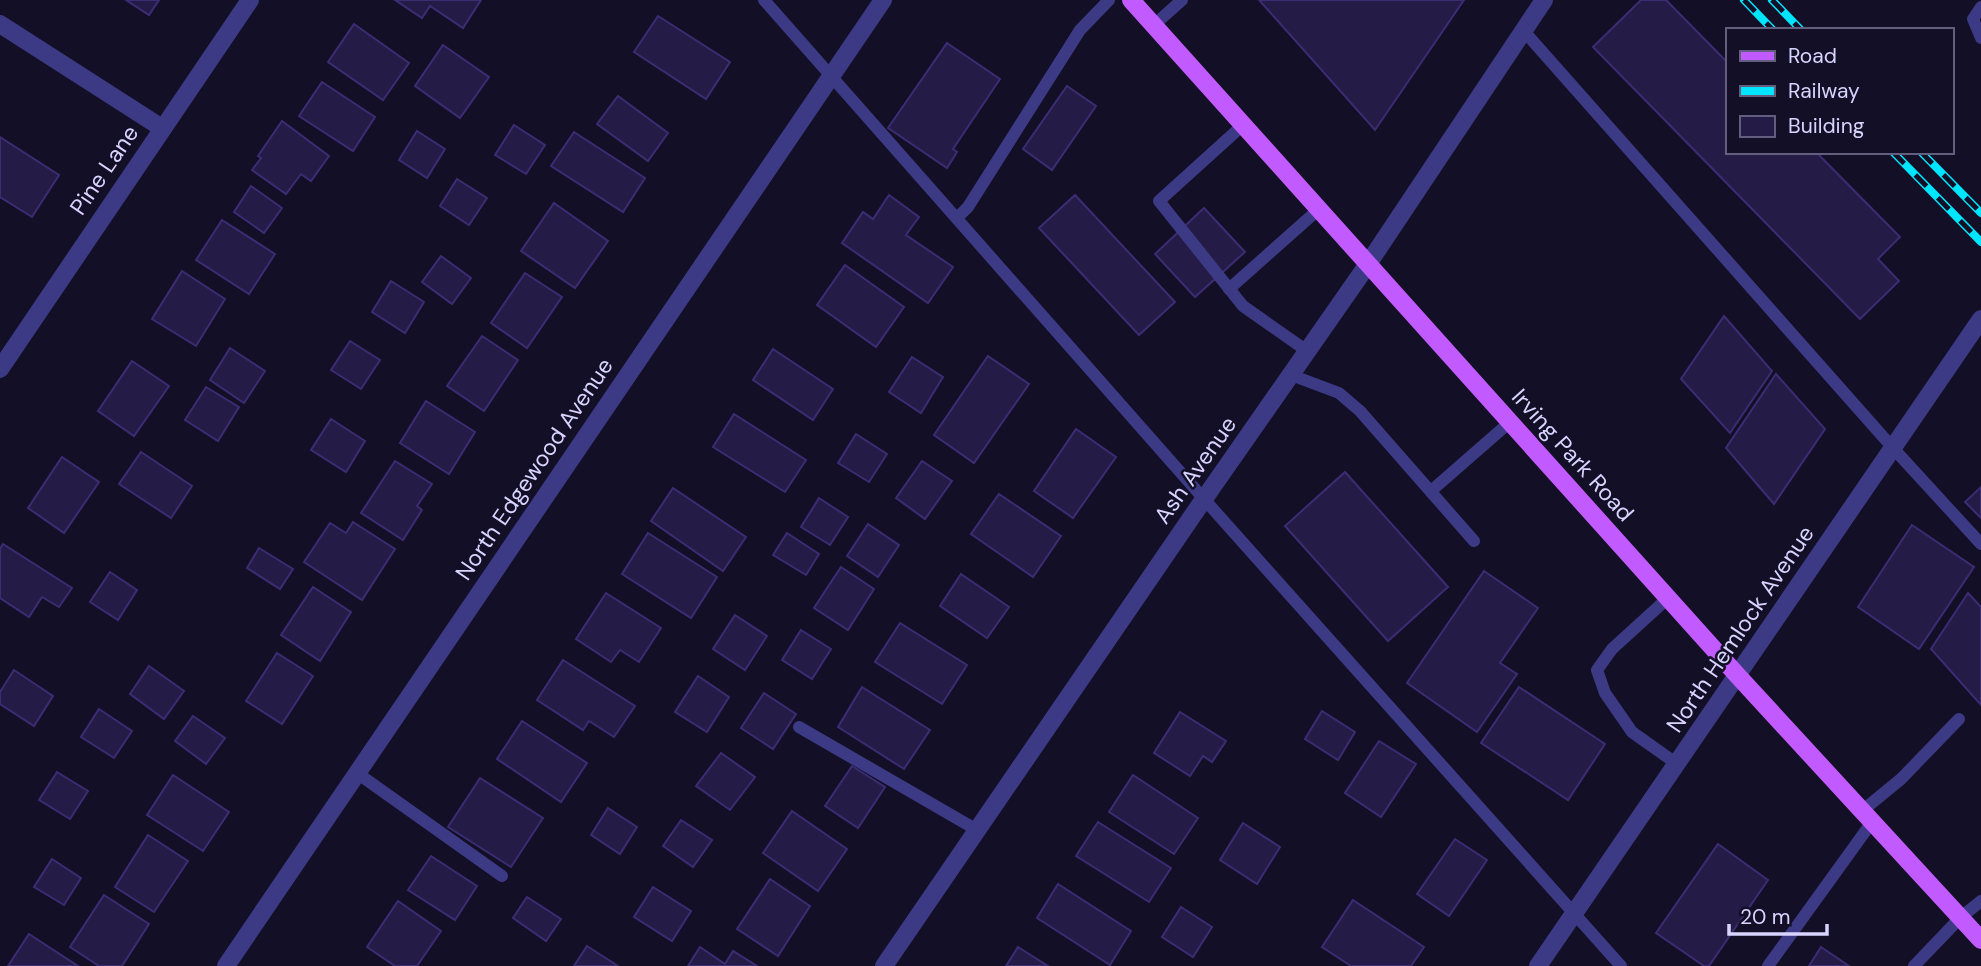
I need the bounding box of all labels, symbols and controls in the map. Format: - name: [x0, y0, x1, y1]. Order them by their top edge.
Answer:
- legend: [1726, 28, 1953, 154]
- text: Road: [1788, 42, 1837, 70]
- text: Railway: [1788, 77, 1860, 105]
- text: Building: [1788, 112, 1865, 140]
- street label: Pine Lane: [63, 119, 145, 221]
- street label: North Edgewood Avenue: [448, 352, 620, 586]
- street label: Irving Park Road: [1505, 382, 1641, 528]
- street label: Ash Avenue: [1147, 410, 1243, 530]
- street label: North Hemlock Avenue: [1660, 520, 1820, 738]
- scale bar: [1729, 892, 1827, 936]
- text: 20 m: [1740, 903, 1791, 931]

